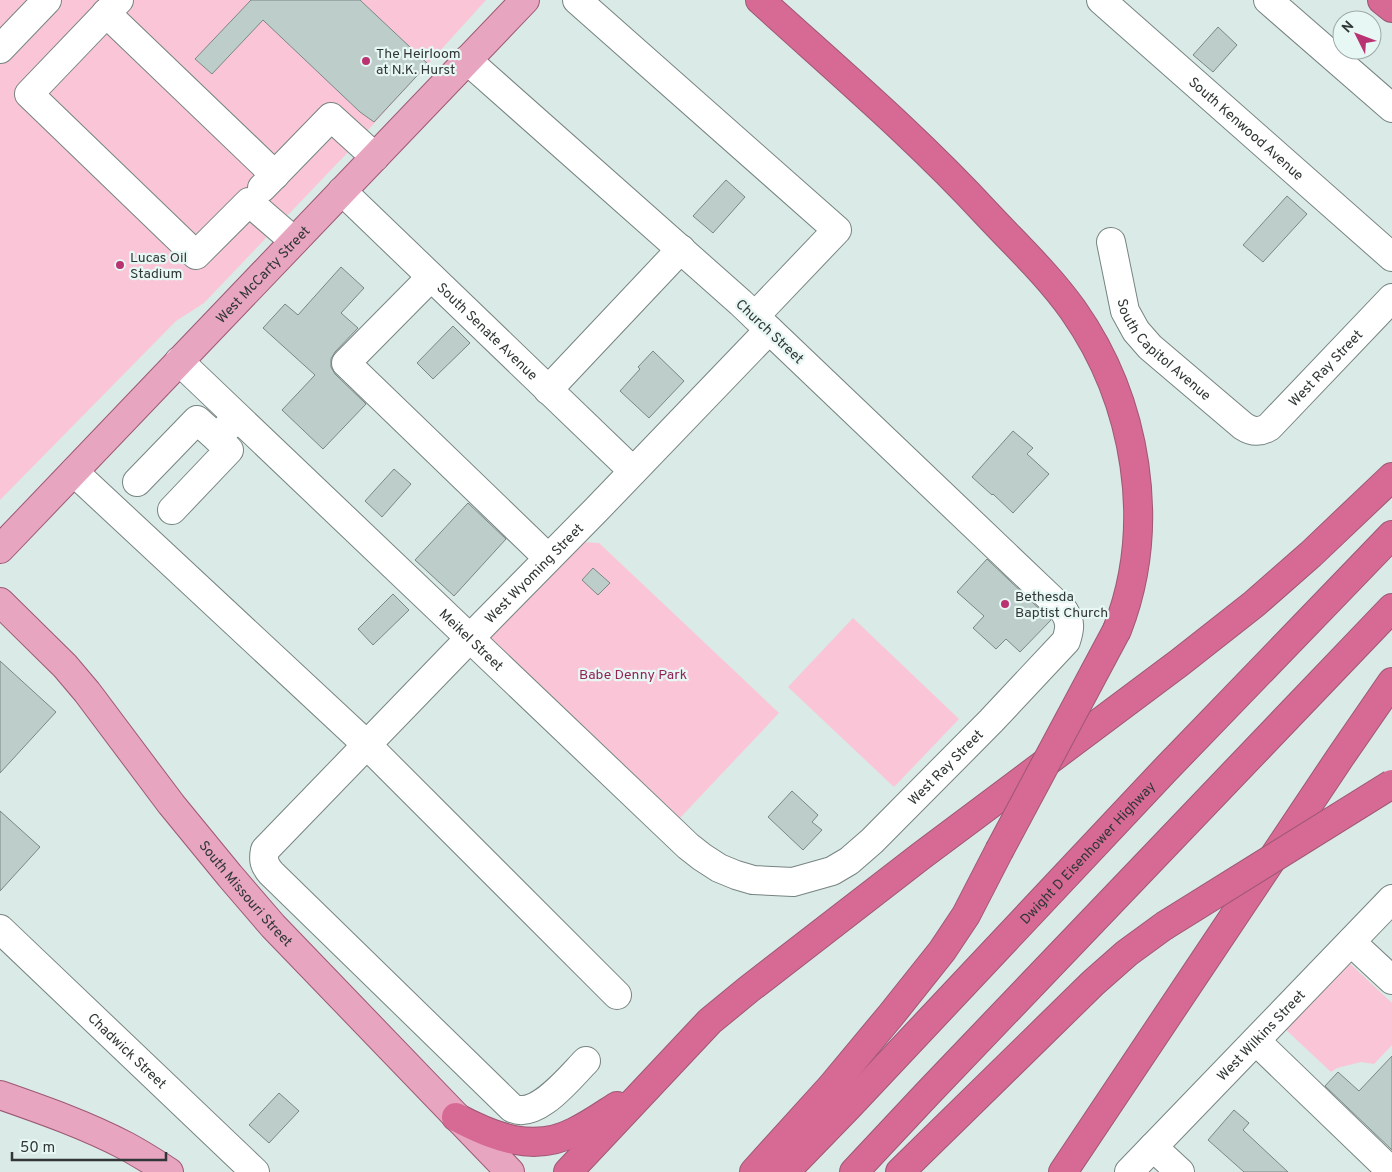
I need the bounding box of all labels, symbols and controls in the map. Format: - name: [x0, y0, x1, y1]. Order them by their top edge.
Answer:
- north arrow: [1332, 10, 1382, 60]
- text: N: [1339, 18, 1358, 37]
- place label: The Heirloom at N.K. Hurst: [376, 46, 461, 79]
- marker: The Heirloom at N.K. Hurst: [360, 55, 372, 67]
- street label: South Kenwood Avenue: [1184, 74, 1306, 185]
- street label: West McCarty Street: [213, 223, 314, 328]
- place label: Lucas Oil Stadium: [130, 250, 187, 283]
- marker: Lucas Oil Stadium: [114, 259, 126, 271]
- street label: South Senate Avenue: [433, 280, 540, 384]
- street label: Church Street: [731, 296, 806, 368]
- street label: South Capitol Avenue: [1113, 297, 1214, 405]
- street label: West Ray Street: [1286, 327, 1367, 411]
- street label: West Wyoming Street: [482, 521, 588, 628]
- place label: Bethesda Baptist Church: [1015, 589, 1108, 622]
- marker: Bethesda Baptist Church: [999, 598, 1011, 610]
- street label: Meikel Street: [435, 606, 506, 675]
- park label: Babe Denny Park: [579, 667, 687, 684]
- street label: West Ray Street: [905, 727, 987, 810]
- street label: Dwight D Eisenhower Highway: [1017, 779, 1160, 928]
- street label: South Missouri Street: [195, 838, 295, 951]
- street label: West Wilkins Street: [1214, 987, 1310, 1085]
- street label: Chadwick Street: [83, 1010, 169, 1093]
- scale bar: [12, 1130, 166, 1162]
- text: 50 m: [20, 1139, 55, 1158]

